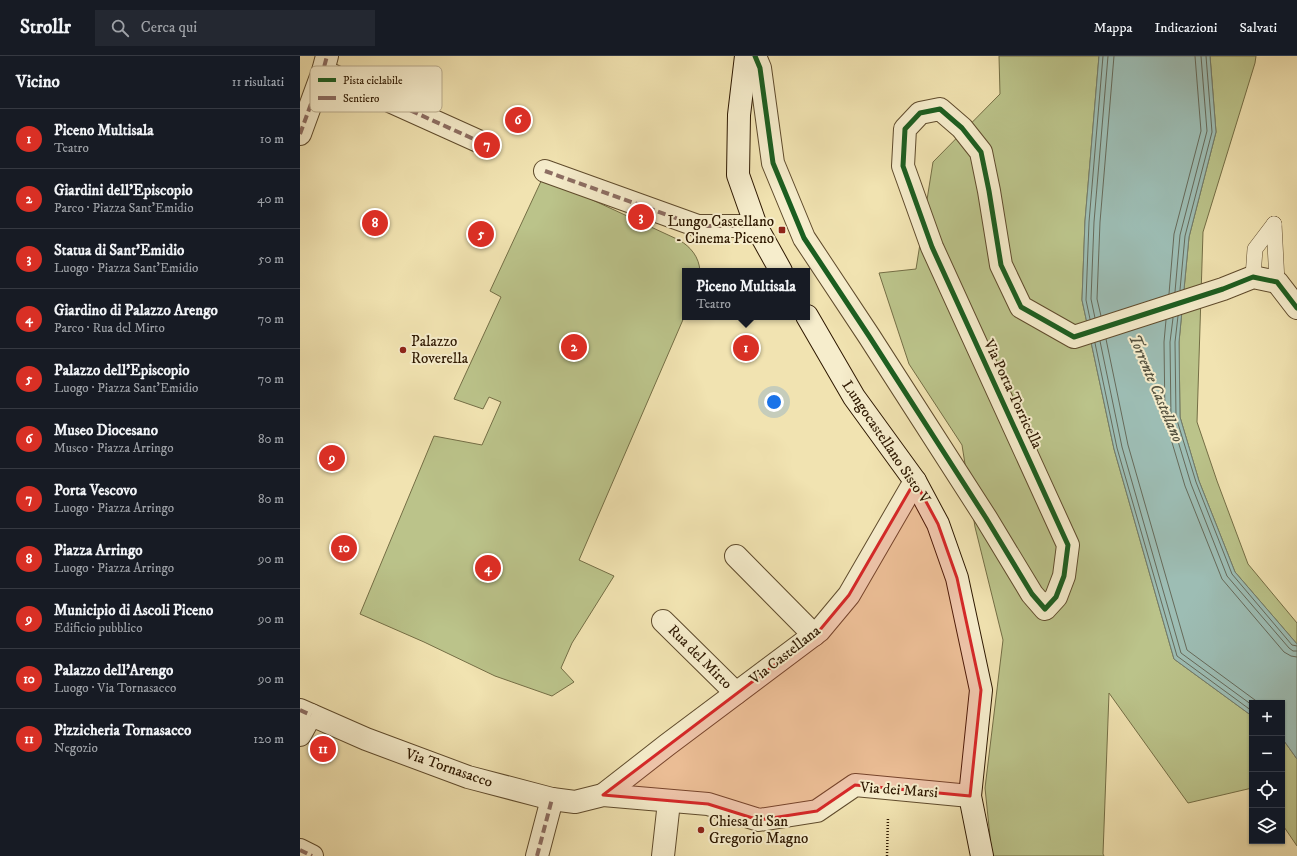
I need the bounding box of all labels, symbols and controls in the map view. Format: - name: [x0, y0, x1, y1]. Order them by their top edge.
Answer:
- search box: [95, 10, 375, 46]
- text: Strollr: [20, 16, 71, 39]
- icon: search: [109, 17, 131, 39]
- text: Cerca qui: [141, 18, 197, 37]
- text: Mappa: [1094, 19, 1132, 37]
- text: Indicazioni: [1154, 19, 1217, 37]
- text: Salvati: [1239, 19, 1277, 37]
- legend: [310, 66, 442, 112]
- text: Vicino: [16, 71, 60, 93]
- text: 11 risultati: [232, 74, 284, 90]
- text: Pista ciclabile: [343, 74, 403, 88]
- text: Sentiero: [343, 92, 379, 106]
- pin: 6: [505, 105, 531, 135]
- text: Piceno Multisala: [54, 121, 154, 140]
- pin: 7: [474, 130, 500, 160]
- text: 1: [27, 131, 31, 147]
- text: 10 m: [260, 131, 284, 147]
- text: Teatro: [54, 140, 89, 156]
- text: Giardini dell'Episcopio: [54, 181, 193, 200]
- text: 2: [26, 191, 32, 207]
- text: 40 m: [257, 191, 284, 207]
- text: Parco · Piazza Sant'Emidio: [54, 200, 194, 216]
- pin: 3: [628, 202, 654, 232]
- pin: 8: [362, 208, 388, 238]
- place label: Lungo Castellano - Cinema Piceno: [667, 212, 774, 248]
- pin: 5: [468, 219, 494, 249]
- marker: Lungo Castellano - Cinema Piceno: [777, 225, 787, 235]
- text: Statua di Sant'Emidio: [54, 241, 184, 260]
- text: 3: [27, 251, 31, 267]
- text: 50 m: [258, 251, 284, 267]
- text: Luogo · Piazza Sant'Emidio: [54, 260, 198, 276]
- popup: [682, 268, 810, 320]
- text: Piceno Multisala: [696, 277, 796, 296]
- text: Teatro: [696, 296, 731, 312]
- text: Giardino di Palazzo Arengo: [54, 301, 218, 320]
- text: 4: [25, 311, 33, 327]
- text: 70 m: [258, 311, 284, 327]
- text: Parco · Rua del Mirto: [54, 320, 165, 336]
- water label: Torrente Castellano: [1124, 331, 1188, 445]
- place label: Palazzo Roverella: [411, 332, 469, 368]
- pin: 2: [561, 332, 587, 362]
- pin: 1: [733, 333, 759, 363]
- street label: Via Porta Torricella: [979, 335, 1047, 452]
- marker: Palazzo Roverella: [398, 345, 408, 355]
- text: Palazzo dell'Episcopio: [54, 361, 190, 380]
- text: 5: [26, 371, 32, 387]
- text: 70 m: [258, 371, 284, 387]
- street label: Lungocastellano Sisto V: [838, 377, 935, 508]
- text: Luogo · Piazza Sant'Emidio: [54, 380, 198, 396]
- your location: [764, 392, 784, 412]
- text: Museo Diocesano: [54, 421, 158, 440]
- text: 6: [26, 431, 32, 447]
- text: 80 m: [258, 431, 284, 447]
- text: Museo · Piazza Arringo: [54, 440, 173, 456]
- pin: 9: [319, 443, 345, 473]
- text: Porta Vescovo: [54, 481, 137, 500]
- text: 7: [26, 491, 32, 507]
- text: 80 m: [258, 491, 284, 507]
- text: Luogo · Piazza Arringo: [54, 500, 174, 516]
- pin: 10: [331, 533, 357, 563]
- text: Piazza Arringo: [54, 541, 143, 560]
- text: 8: [26, 551, 32, 567]
- text: 90 m: [258, 551, 284, 567]
- pin: 4: [475, 553, 501, 583]
- text: Luogo · Piazza Arringo: [54, 560, 174, 576]
- text: Municipio di Ascoli Piceno: [54, 601, 213, 620]
- text: 9: [26, 611, 32, 627]
- text: 90 m: [258, 611, 284, 627]
- text: Edificio pubblico: [54, 620, 143, 636]
- street label: Rua del Mirto: [664, 621, 736, 693]
- street label: Via Castellana: [745, 621, 825, 689]
- text: Palazzo dell'Arengo: [54, 661, 173, 680]
- text: 10: [23, 671, 35, 687]
- text: 90 m: [258, 671, 284, 687]
- text: Luogo · Via Tornasacco: [54, 680, 176, 696]
- map controls: [1249, 700, 1285, 844]
- button: +: [1249, 700, 1285, 736]
- text: Pizzicheria Tornasacco: [54, 721, 191, 740]
- text: 11: [24, 731, 34, 747]
- text: 120 m: [253, 731, 284, 747]
- pin: 11: [310, 734, 336, 764]
- button: −: [1249, 736, 1285, 772]
- text: Negozio: [54, 740, 98, 756]
- street label: Via Tornasacco: [402, 744, 495, 792]
- button: locate: [1249, 772, 1285, 808]
- street label: Via dei Marsi: [858, 778, 939, 802]
- button: layers: [1249, 808, 1285, 844]
- place label: Chiesa di San Gregorio Magno: [709, 812, 808, 848]
- marker: Chiesa di San Gregorio Magno: [696, 825, 706, 835]

